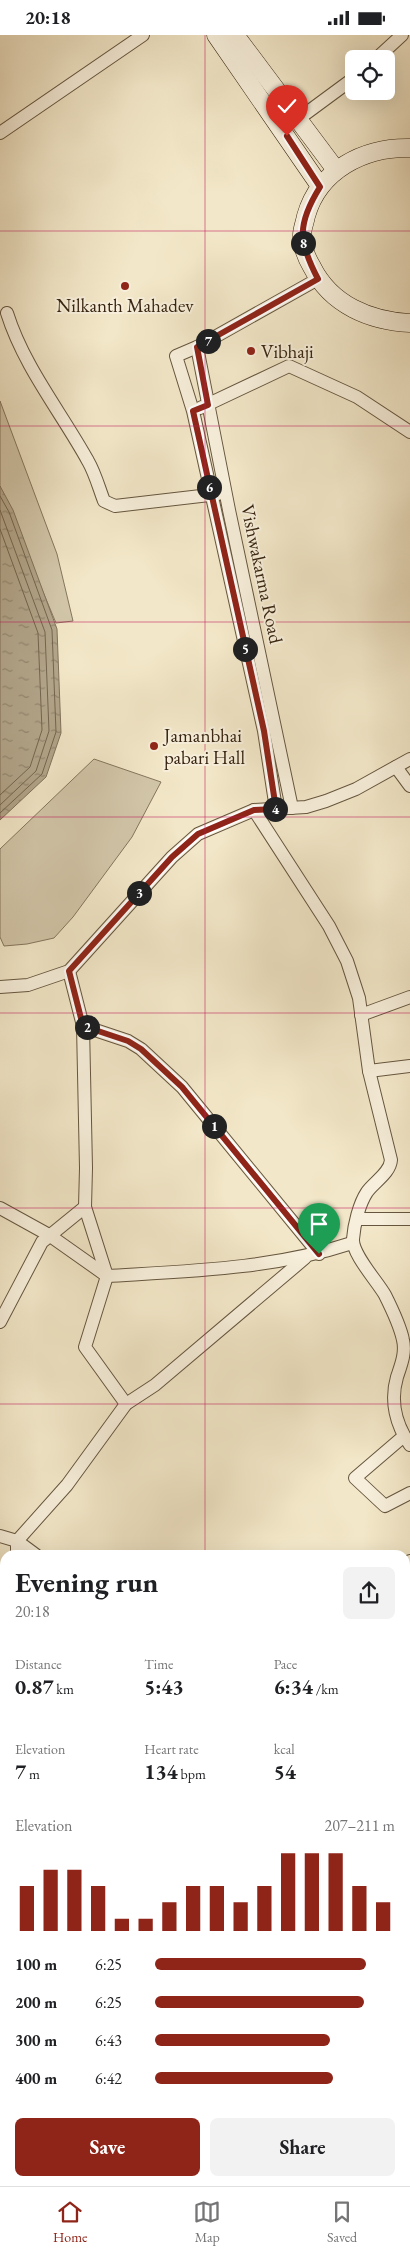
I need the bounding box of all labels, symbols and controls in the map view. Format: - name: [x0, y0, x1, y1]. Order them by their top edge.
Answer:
- text: 20:18: [25, 5, 71, 30]
- map controls: [345, 50, 395, 100]
- button: locate: [345, 50, 395, 100]
- pin: [266, 85, 308, 136]
- icon: check: [273, 92, 301, 120]
- pin: 8: [290, 231, 316, 255]
- text: 8: [300, 234, 307, 252]
- marker: Nilkanth Mahadev: [119, 280, 131, 292]
- place label: Nilkanth Mahadev: [56, 293, 194, 318]
- pin: 7: [196, 329, 220, 353]
- text: 7: [205, 332, 212, 350]
- place label: Vibhaji: [261, 339, 314, 364]
- marker: Vibhaji: [245, 345, 257, 357]
- pin: 6: [196, 475, 222, 499]
- text: 6: [206, 478, 213, 496]
- street label: Vishwakarma Road: [235, 502, 289, 646]
- pin: 5: [232, 637, 258, 661]
- text: 5: [242, 640, 249, 658]
- place label: Jamanbhai pabari Hall: [162, 723, 245, 770]
- marker: Jamanbhai pabari Hall: [148, 740, 160, 752]
- pin: 4: [262, 797, 288, 821]
- text: 4: [272, 800, 279, 818]
- pin: 3: [126, 881, 152, 905]
- text: 3: [136, 884, 143, 902]
- pin: 2: [74, 1015, 100, 1039]
- text: 2: [84, 1018, 91, 1036]
- pin: 1: [202, 1113, 226, 1139]
- text: 1: [211, 1117, 218, 1135]
- pin: [298, 1203, 340, 1254]
- icon: arrive: [305, 1210, 333, 1238]
- text: Evening run: [15, 1564, 158, 1600]
- button: share: [343, 1567, 395, 1619]
- text: 20:18: [15, 1601, 50, 1622]
- text: Distance: [15, 1655, 62, 1673]
- text: Time: [144, 1655, 174, 1673]
- text: Pace: [274, 1655, 297, 1673]
- text: 0.87: [15, 1673, 54, 1700]
- text: 5:43: [144, 1673, 184, 1700]
- text: 6:34: [274, 1673, 313, 1700]
- text: km: [54, 1680, 74, 1698]
- text: /km: [313, 1680, 339, 1698]
- text: Elevation: [15, 1740, 65, 1758]
- text: Heart rate: [144, 1740, 199, 1758]
- text: kcal: [274, 1740, 295, 1758]
- text: 7: [15, 1758, 26, 1785]
- text: 134: [144, 1758, 178, 1785]
- text: 54: [274, 1758, 296, 1785]
- text: m: [26, 1765, 40, 1783]
- text: bpm: [178, 1765, 206, 1783]
- text: Elevation: [15, 1815, 73, 1836]
- text: 207–211 m: [324, 1815, 395, 1836]
- text: 100 m: [15, 1954, 57, 1975]
- text: 6:25: [95, 1954, 122, 1975]
- text: 200 m: [15, 1992, 57, 2013]
- text: 6:25: [95, 1992, 122, 2013]
- text: 300 m: [15, 2030, 57, 2051]
- text: 6:43: [95, 2030, 122, 2051]
- text: 400 m: [15, 2068, 57, 2089]
- text: 6:42: [95, 2068, 122, 2089]
- button: Save: [15, 2118, 200, 2176]
- button: Share: [210, 2118, 395, 2176]
- tab: Home: [53, 2198, 88, 2246]
- tab: Map: [193, 2198, 221, 2246]
- tab: Saved: [327, 2198, 357, 2246]

